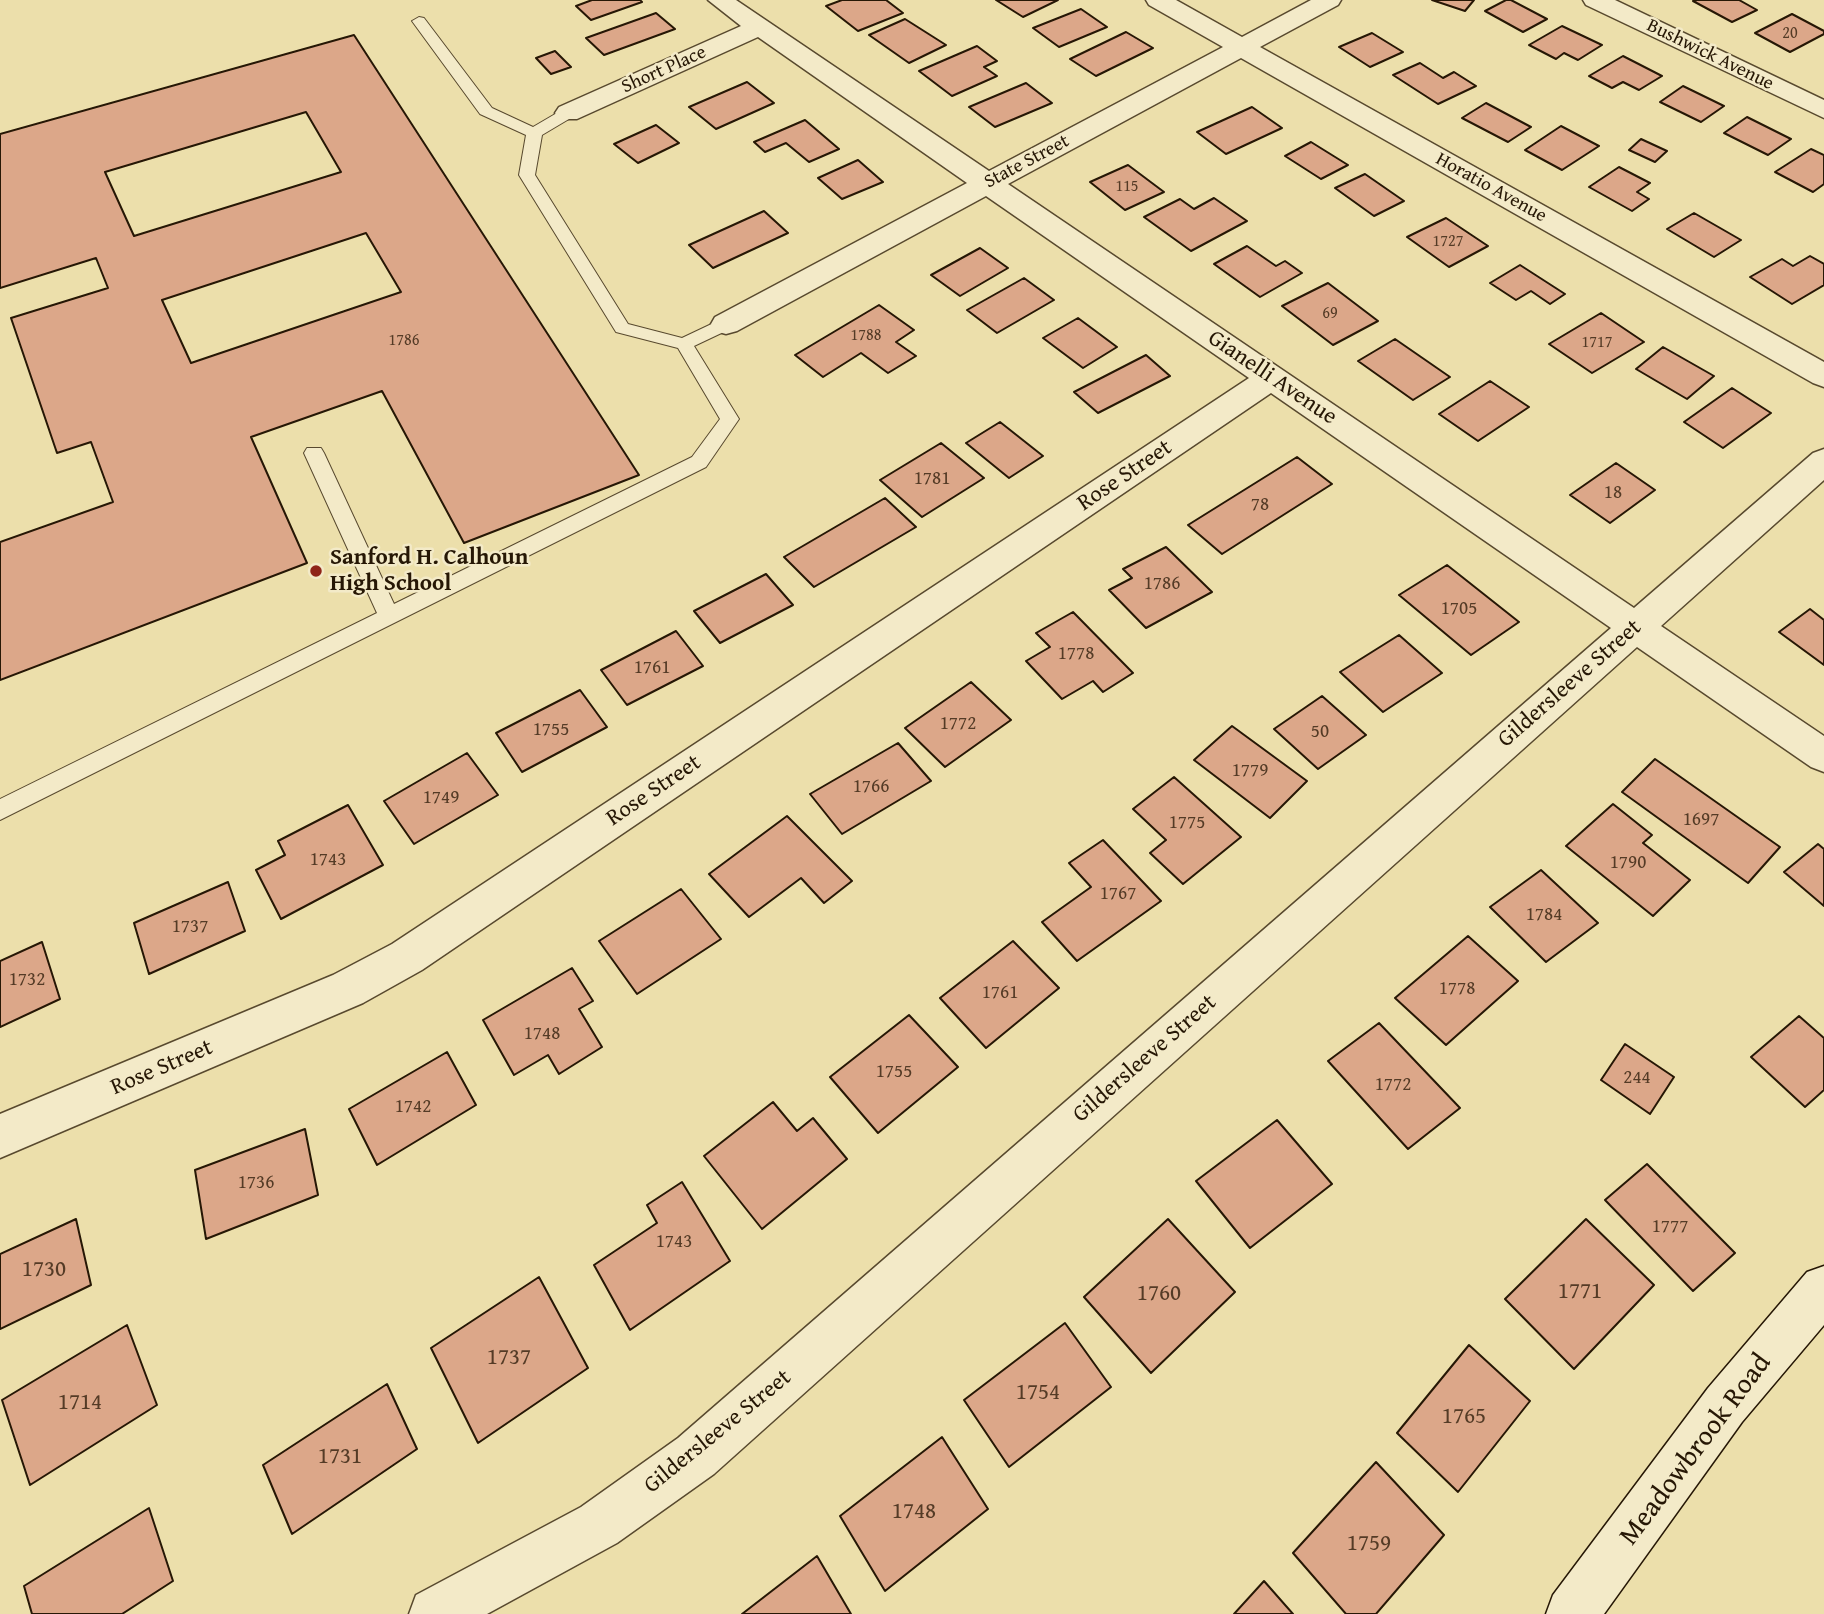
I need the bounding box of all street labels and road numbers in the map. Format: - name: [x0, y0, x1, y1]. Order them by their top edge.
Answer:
- street label: Bushwick Avenue: [1643, 14, 1777, 96]
- street label: Short Place: [618, 41, 710, 99]
- street label: State Street: [981, 130, 1073, 194]
- street label: Horatio Avenue: [1432, 148, 1550, 228]
- street label: Gianelli Avenue: [1202, 325, 1342, 431]
- street label: Rose Street: [1072, 434, 1178, 518]
- street label: Gildersleeve Street: [1493, 614, 1647, 754]
- street label: Rose Street: [601, 749, 707, 833]
- street label: Gildersleeve Street: [1068, 989, 1222, 1129]
- street label: Rose Street: [107, 1034, 217, 1102]
- street label: Meadowbrook Road: [1613, 1348, 1779, 1552]
- street label: Gildersleeve Street: [639, 1364, 797, 1500]

